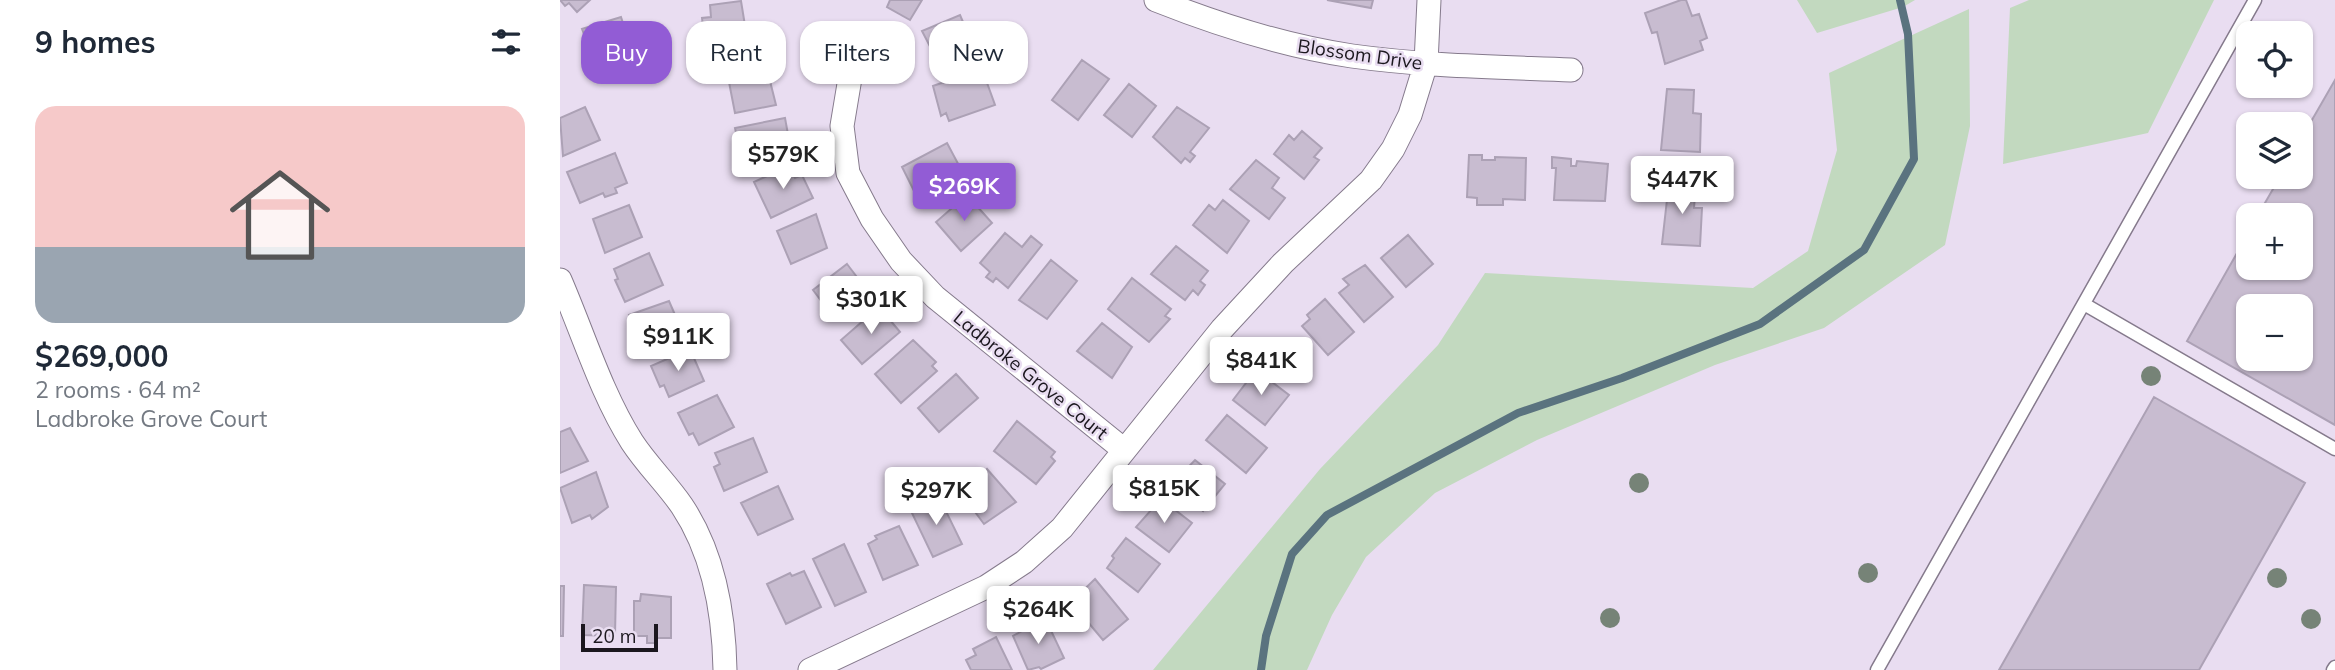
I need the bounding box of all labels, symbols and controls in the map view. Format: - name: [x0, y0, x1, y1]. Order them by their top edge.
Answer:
- chip: Buy: [581, 21, 672, 84]
- chip: Rent: [686, 21, 786, 84]
- chip: Filters: [800, 21, 915, 84]
- chip: New: [929, 21, 1028, 84]
- map controls: [2236, 21, 2313, 371]
- button: locate: [2236, 21, 2313, 98]
- text: 9 homes: [35, 23, 156, 61]
- icon: filters: [487, 23, 525, 61]
- street label: Blossom Drive: [1296, 33, 1424, 75]
- button: layers: [2236, 112, 2313, 189]
- pin: $579K: [734, 132, 832, 191]
- text: $579K: [748, 139, 818, 168]
- icon: home: [217, 152, 343, 278]
- pin: $447K: [1633, 156, 1731, 216]
- pin: $269K: [915, 164, 1013, 223]
- text: $447K: [1647, 164, 1717, 193]
- text: $269K: [929, 171, 999, 200]
- button: +: [2236, 203, 2313, 280]
- pin: $301K: [822, 276, 920, 336]
- text: $301K: [836, 284, 906, 313]
- button: −: [2236, 294, 2313, 371]
- street label: Ladbroke Grove Court: [949, 305, 1113, 445]
- pin: $911K: [629, 314, 727, 373]
- text: $911K: [643, 321, 713, 350]
- text: $269,000: [35, 337, 168, 375]
- pin: $841K: [1212, 338, 1310, 397]
- text: $841K: [1226, 345, 1296, 374]
- text: 2 rooms · 64 m²: [35, 375, 201, 404]
- text: Ladbroke Grove Court: [35, 404, 267, 433]
- pin: $815K: [1115, 466, 1213, 525]
- pin: $297K: [887, 468, 985, 527]
- text: $815K: [1129, 473, 1199, 502]
- text: $297K: [901, 475, 971, 504]
- pin: $264K: [989, 586, 1087, 646]
- text: $264K: [1003, 594, 1073, 623]
- scale bar: [581, 621, 658, 653]
- text: 20 m: [592, 624, 636, 648]

